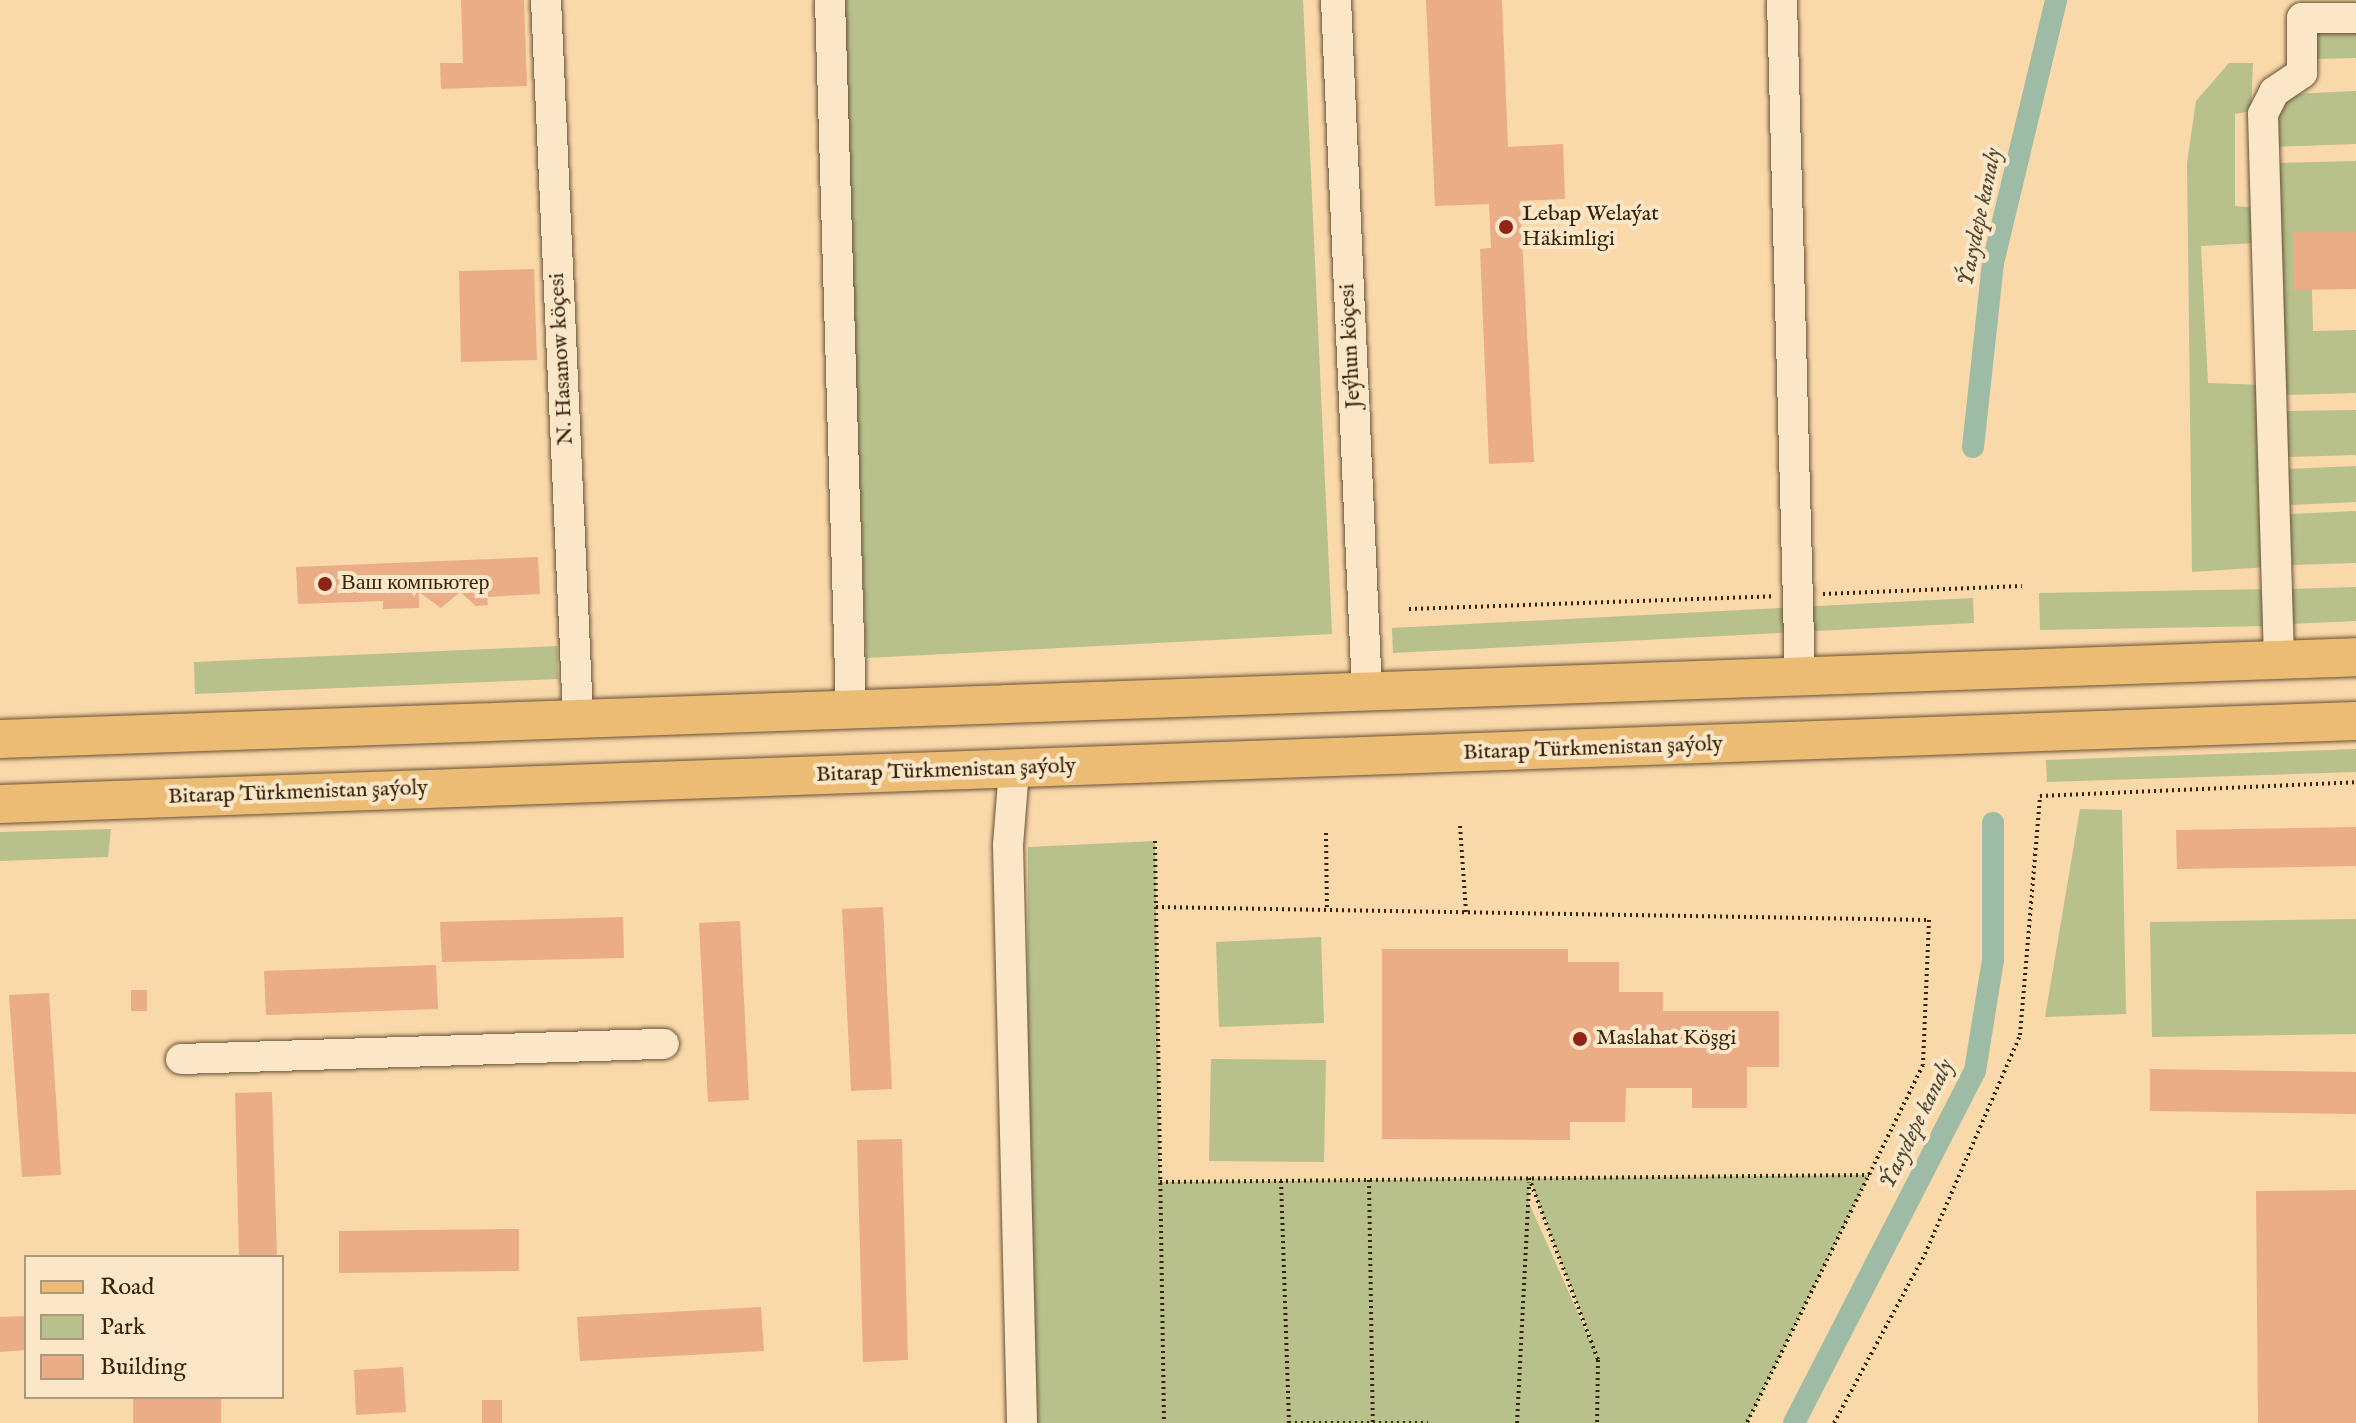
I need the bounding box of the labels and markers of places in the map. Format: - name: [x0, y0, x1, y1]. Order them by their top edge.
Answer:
- place label: Lebap Welaýat Häkimligi: [1522, 201, 1659, 252]
- marker: Lebap Welaýat Häkimligi: [1497, 218, 1515, 236]
- place label: Ваш компьютер: [341, 571, 490, 597]
- marker: Ваш компьютер: [316, 575, 334, 593]
- place label: Maslahat Köşgi: [1596, 1026, 1736, 1052]
- marker: Maslahat Köşgi: [1571, 1030, 1589, 1048]

